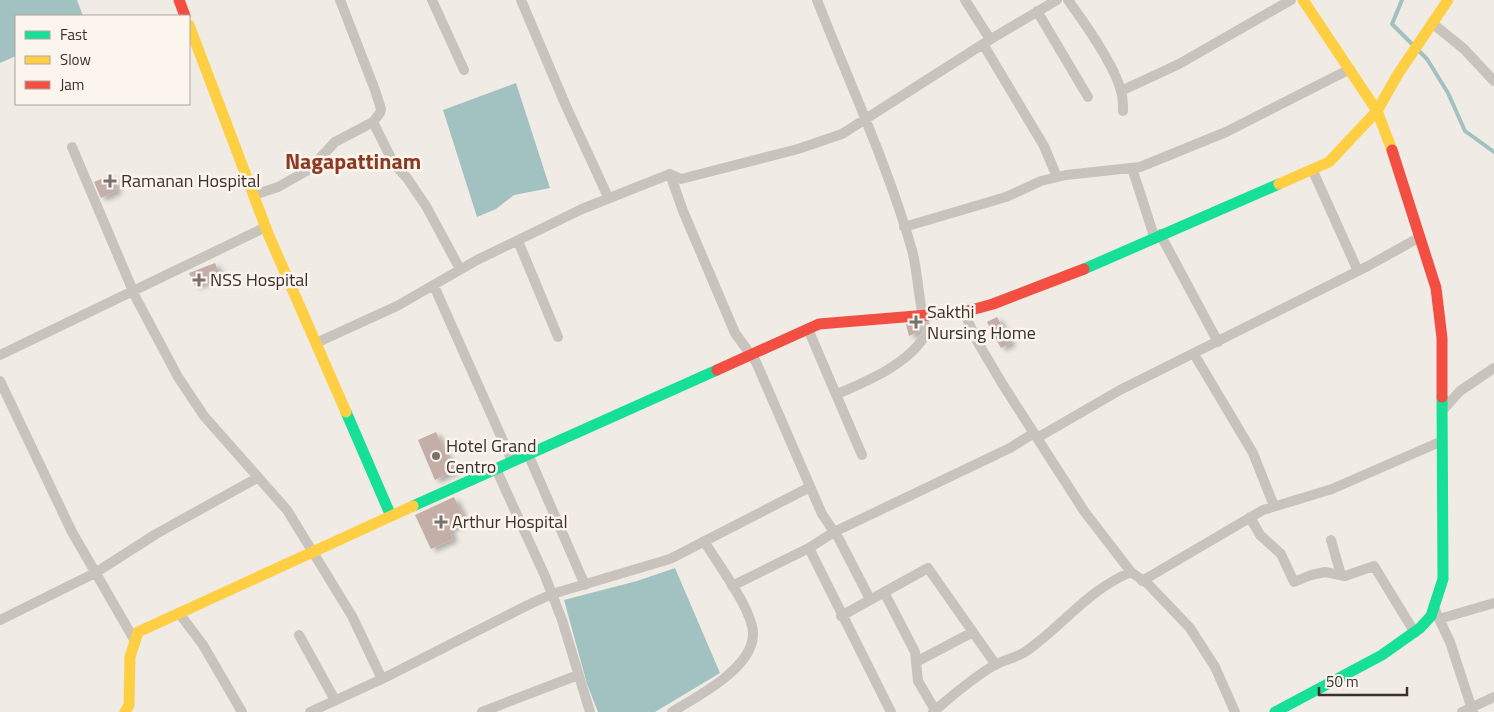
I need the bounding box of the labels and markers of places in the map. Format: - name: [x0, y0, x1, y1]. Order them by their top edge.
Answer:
- place label: Ramanan Hospital: [121, 167, 260, 194]
- marker: Ramanan Hospital: [103, 174, 117, 188]
- place label: NSS Hospital: [210, 266, 309, 293]
- marker: NSS Hospital: [192, 273, 206, 287]
- place label: Sakthi Nursing Home: [927, 298, 1036, 346]
- marker: Sakthi Nursing Home: [909, 315, 923, 329]
- place label: Hotel Grand Centro: [446, 432, 537, 480]
- marker: Hotel Grand Centro: [430, 450, 442, 462]
- place label: Arthur Hospital: [452, 508, 568, 535]
- marker: Arthur Hospital: [434, 515, 448, 529]

